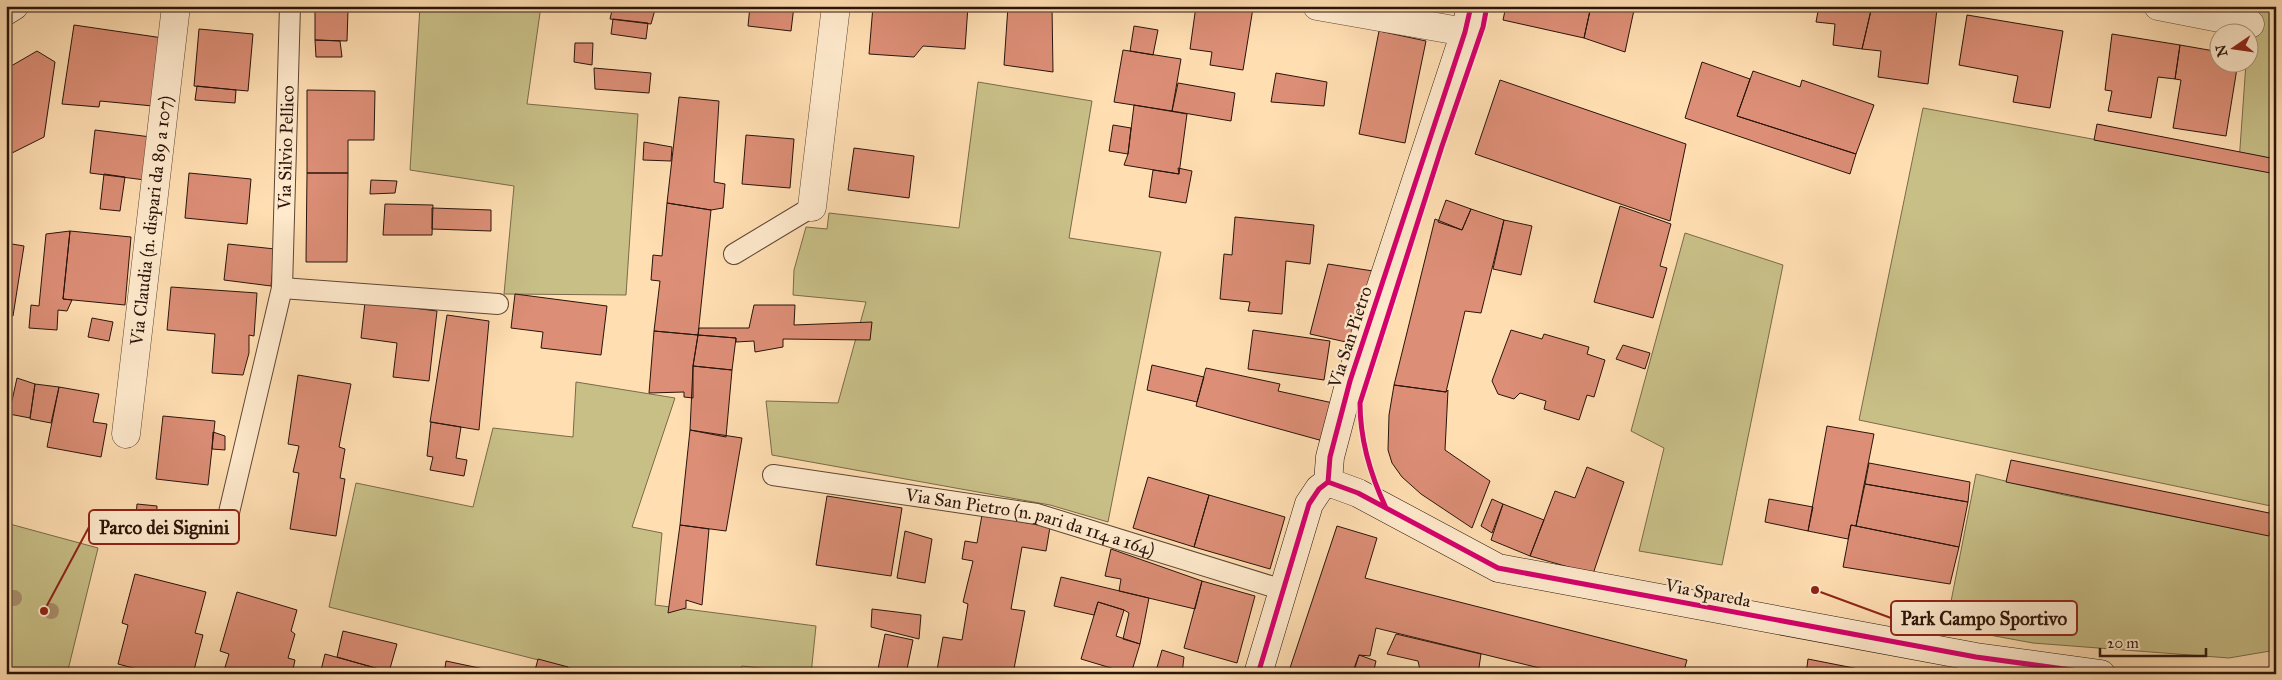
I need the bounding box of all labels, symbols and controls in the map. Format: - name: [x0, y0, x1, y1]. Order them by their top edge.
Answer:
- north arrow: [2210, 22, 2260, 72]
- text: N: [2212, 43, 2231, 59]
- street label: Via Silvio Pellico: [273, 85, 299, 211]
- street label: Via Claudia (n. dispari da 89 a 107): [125, 94, 177, 348]
- street label: Via San Pietro: [1323, 283, 1377, 391]
- street label: Via San Pietro (n. pari da 114 a 164): [903, 484, 1158, 562]
- callout: Parco dei Signini: [89, 510, 239, 544]
- text: Parco dei Signini: [99, 516, 230, 540]
- street label: Via Spareda: [1662, 574, 1753, 612]
- callout: Park Campo Sportivo: [1891, 601, 2077, 635]
- text: Park Campo Sportivo: [1901, 607, 2067, 631]
- scale bar: [2100, 625, 2206, 657]
- text: 20 m: [2107, 634, 2139, 652]

